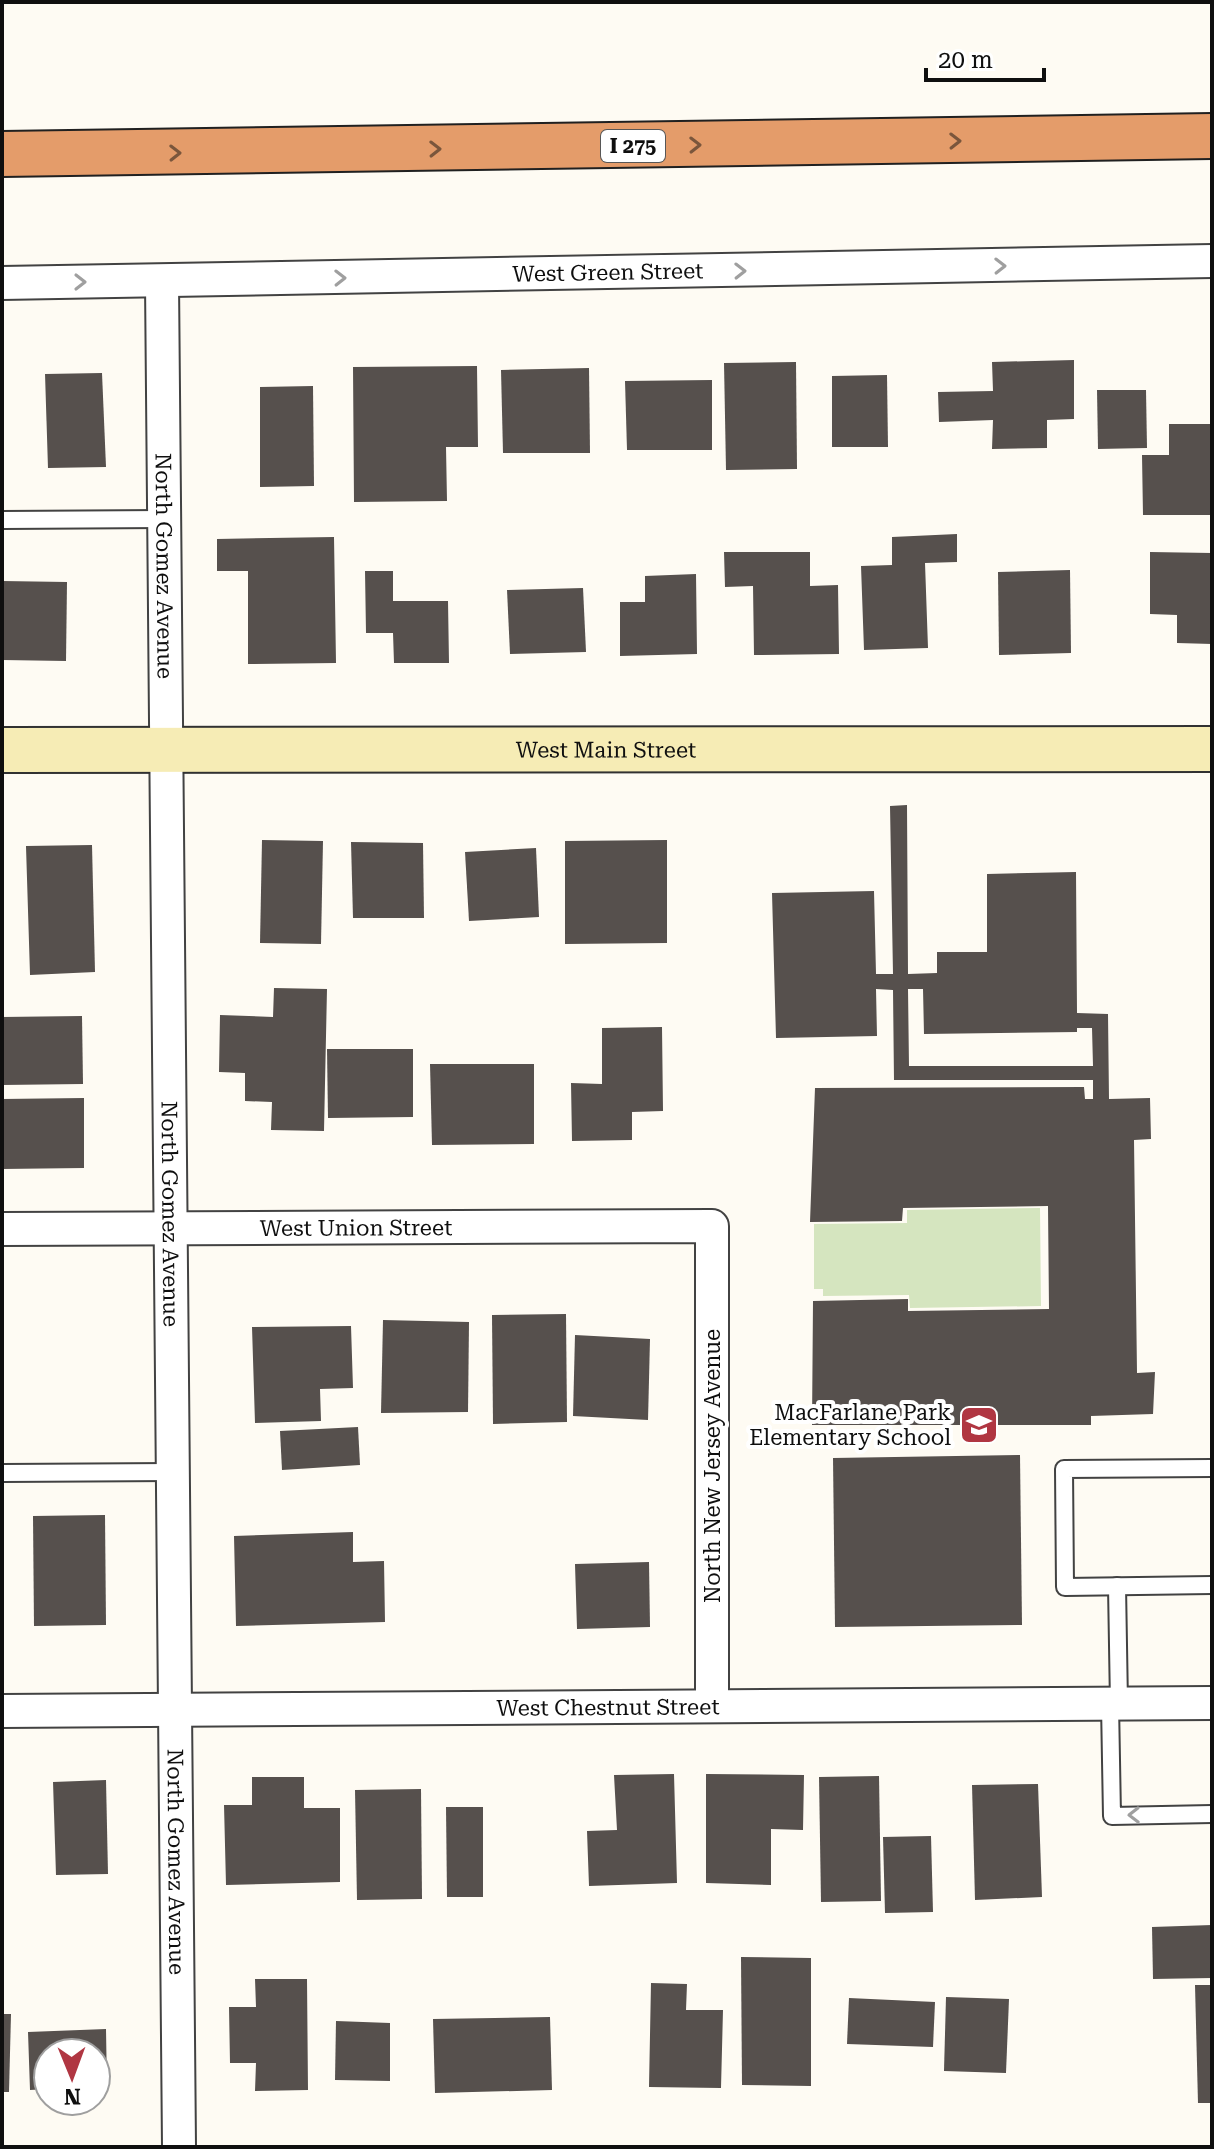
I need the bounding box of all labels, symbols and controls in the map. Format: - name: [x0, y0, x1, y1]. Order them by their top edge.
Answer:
- scale bar: [926, 32, 1044, 82]
- text: 20 m: [938, 46, 993, 74]
- road number: I 275: [601, 130, 665, 162]
- one-way arrow: [949, 132, 962, 150]
- one-way arrow: [689, 136, 702, 154]
- one-way arrow: [429, 140, 442, 158]
- one-way arrow: [169, 144, 182, 162]
- one-way arrow: [994, 257, 1007, 274]
- street label: West Green Street: [512, 258, 704, 287]
- one-way arrow: [734, 262, 747, 279]
- one-way arrow: [334, 270, 347, 287]
- one-way arrow: [74, 273, 87, 291]
- street label: North Gomez Avenue: [151, 453, 178, 679]
- street label: West Main Street: [516, 737, 696, 763]
- street label: North Gomez Avenue: [156, 1101, 184, 1327]
- street label: West Union Street: [260, 1215, 452, 1241]
- street label: North New Jersey Avenue: [700, 1329, 725, 1603]
- place label: MacFarlane Park Elementary School: [749, 1400, 951, 1450]
- school or university icon: MacFarlane Park Elementary School: [958, 1404, 1000, 1446]
- street label: West Chestnut Street: [496, 1694, 720, 1721]
- street label: North Gomez Avenue: [162, 1749, 189, 1975]
- one-way arrow: [1127, 1807, 1140, 1824]
- north arrow: [32, 2037, 112, 2117]
- text: N: [64, 2084, 81, 2109]

